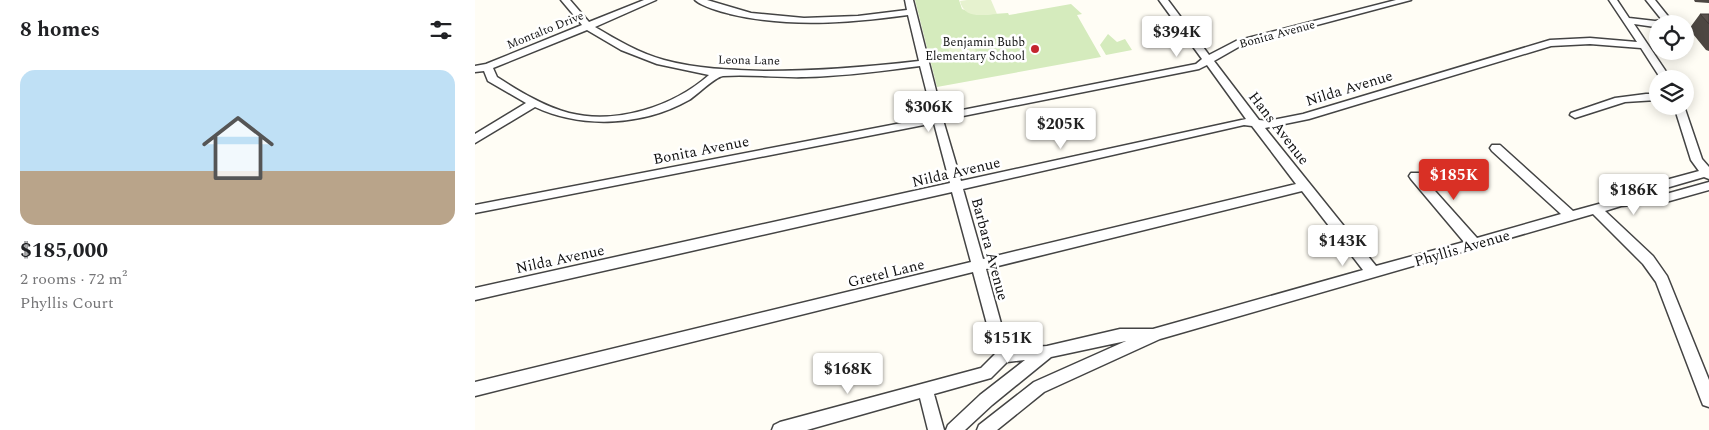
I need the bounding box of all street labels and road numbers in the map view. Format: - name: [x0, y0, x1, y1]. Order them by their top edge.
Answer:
- street label: Montalto Drive: [504, 6, 587, 55]
- street label: Bonita Avenue: [1237, 15, 1317, 54]
- street label: Leona Lane: [718, 50, 780, 71]
- street label: Nilda Avenue: [1303, 64, 1396, 113]
- street label: Hans Avenue: [1242, 87, 1315, 170]
- street label: Bonita Avenue: [651, 130, 751, 171]
- street label: Nilda Avenue: [910, 151, 1003, 194]
- street label: Barbara Avenue: [965, 195, 1014, 303]
- street label: Phyllis Avenue: [1412, 224, 1513, 273]
- street label: Nilda Avenue: [514, 239, 607, 280]
- street label: Gretel Lane: [845, 253, 927, 294]

